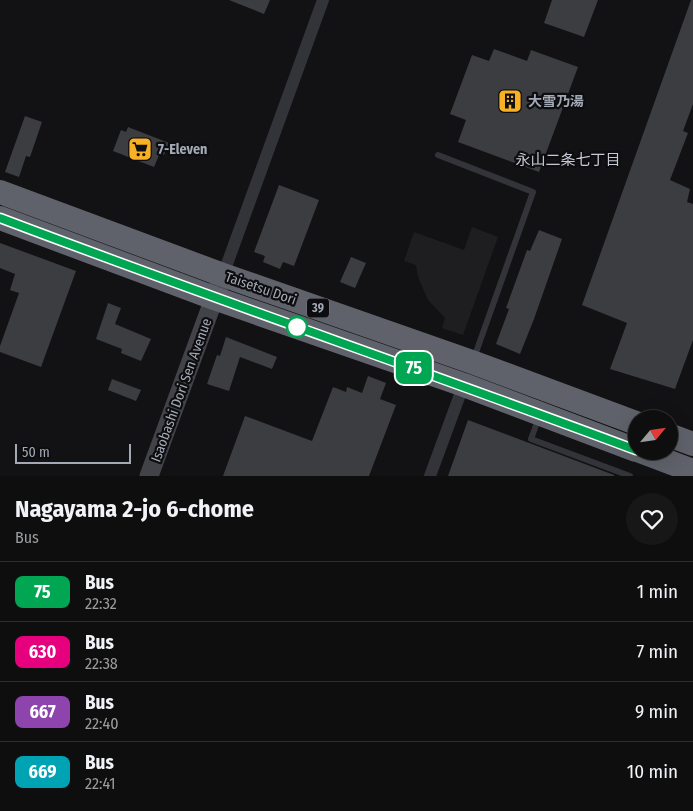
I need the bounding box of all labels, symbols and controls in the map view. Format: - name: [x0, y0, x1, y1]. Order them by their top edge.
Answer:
- building icon: 大雪乃湯: [497, 88, 523, 114]
- place label: 大雪乃湯: [528, 93, 584, 110]
- supermarket icon: 7-Eleven: [127, 136, 153, 162]
- place label: 7-Eleven: [158, 141, 207, 158]
- district label: 永山二条七丁目: [515, 151, 621, 169]
- street label: Taisetsu Dori: [223, 268, 299, 309]
- road number: 39: [307, 298, 329, 318]
- street label: Isaobashi Dori Sen Avenue: [148, 316, 215, 464]
- unlabelled marker: [286, 316, 308, 338]
- line badge: 75: [392, 352, 436, 384]
- text: 75: [406, 357, 422, 379]
- north arrow: [628, 410, 678, 460]
- map controls: [628, 410, 678, 460]
- scale bar: [15, 441, 131, 464]
- text: 50 m: [22, 444, 50, 461]
- button: heart: [626, 493, 678, 545]
- text: Nagayama 2-jo 6-chome: [15, 495, 254, 523]
- text: Bus: [15, 528, 39, 547]
- text: Bus: [85, 571, 114, 594]
- text: 1 min: [637, 580, 678, 603]
- text: 75: [34, 581, 51, 603]
- text: 22:32: [85, 594, 117, 613]
- text: Bus: [85, 631, 114, 654]
- text: 7 min: [636, 640, 678, 663]
- text: 630: [29, 641, 56, 663]
- text: 22:38: [85, 654, 118, 673]
- text: Bus: [85, 691, 114, 714]
- text: 9 min: [635, 700, 678, 723]
- text: 667: [29, 701, 56, 723]
- text: 22:40: [85, 714, 119, 733]
- text: Bus: [85, 751, 114, 774]
- text: 10 min: [627, 760, 678, 783]
- text: 669: [29, 761, 56, 783]
- text: 22:41: [85, 774, 116, 793]

